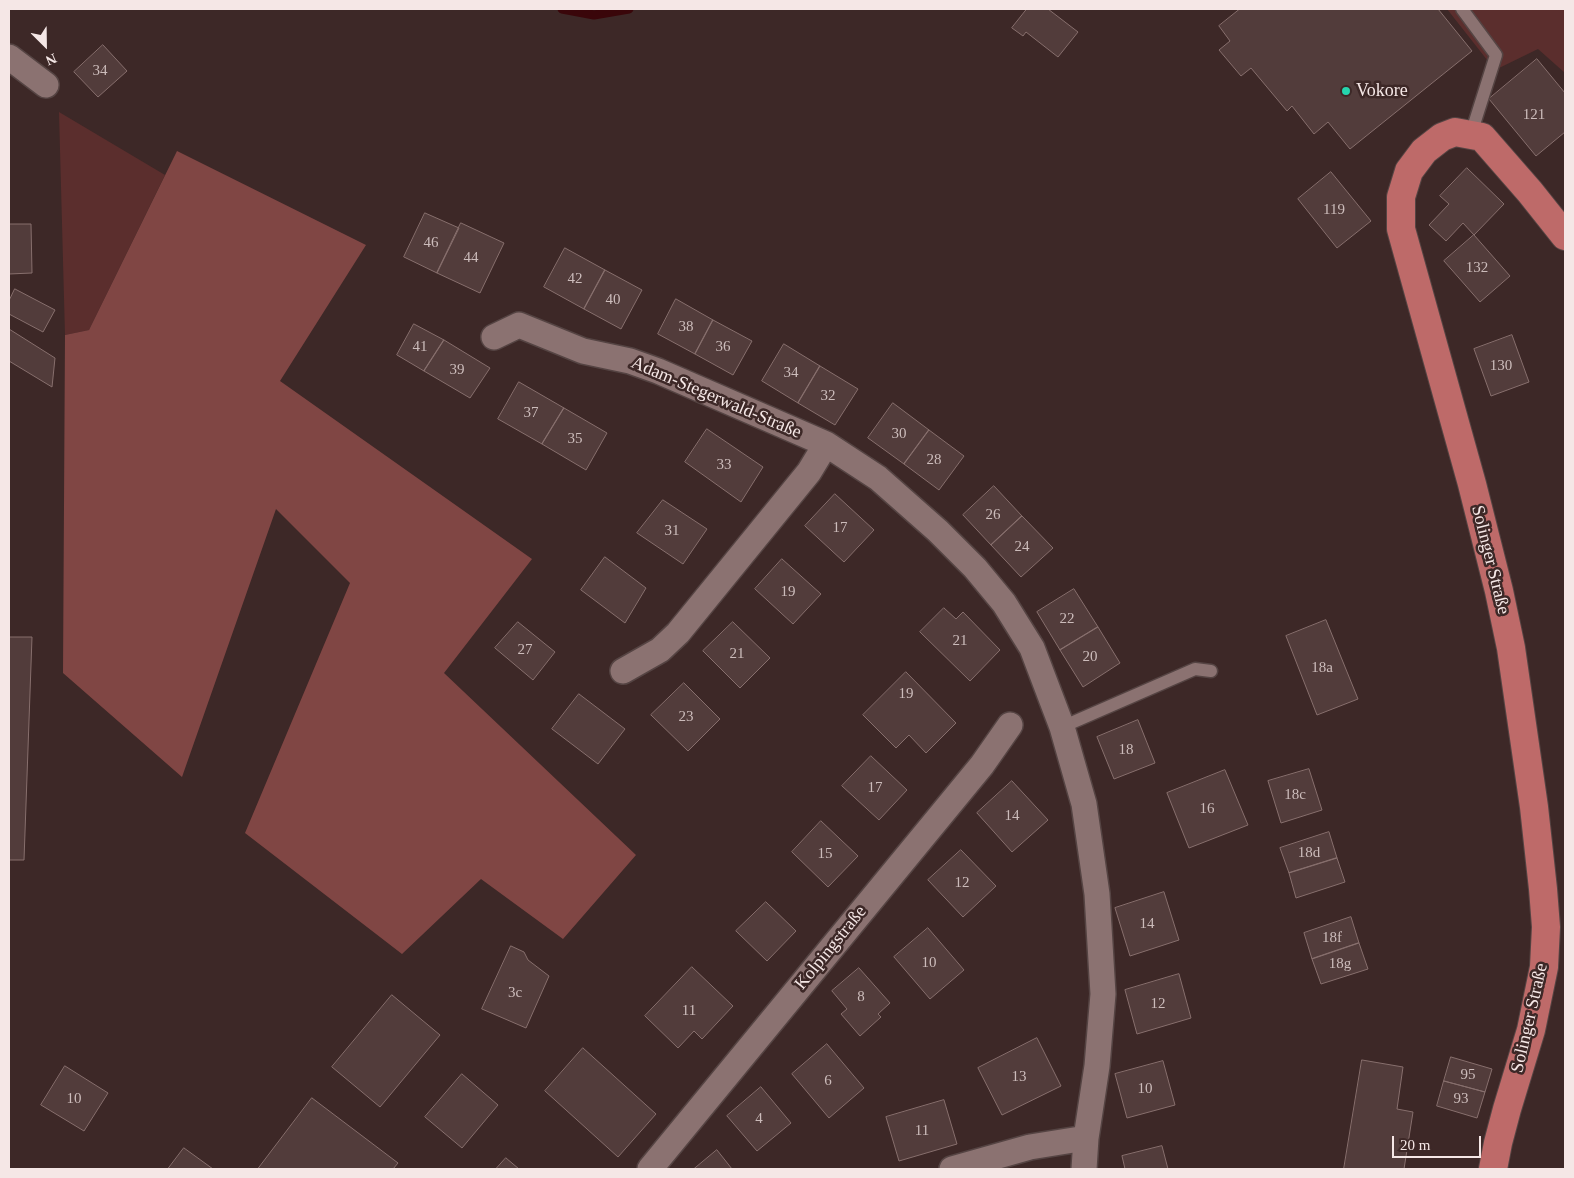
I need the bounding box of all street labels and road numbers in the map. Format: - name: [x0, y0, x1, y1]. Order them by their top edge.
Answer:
- street label: Adam-Stegerwald-Straße: [628, 352, 804, 444]
- street label: Solinger Straße: [1466, 503, 1514, 617]
- street label: Kolpingstraße: [791, 902, 871, 994]
- street label: Solinger Straße: [1507, 961, 1553, 1075]

